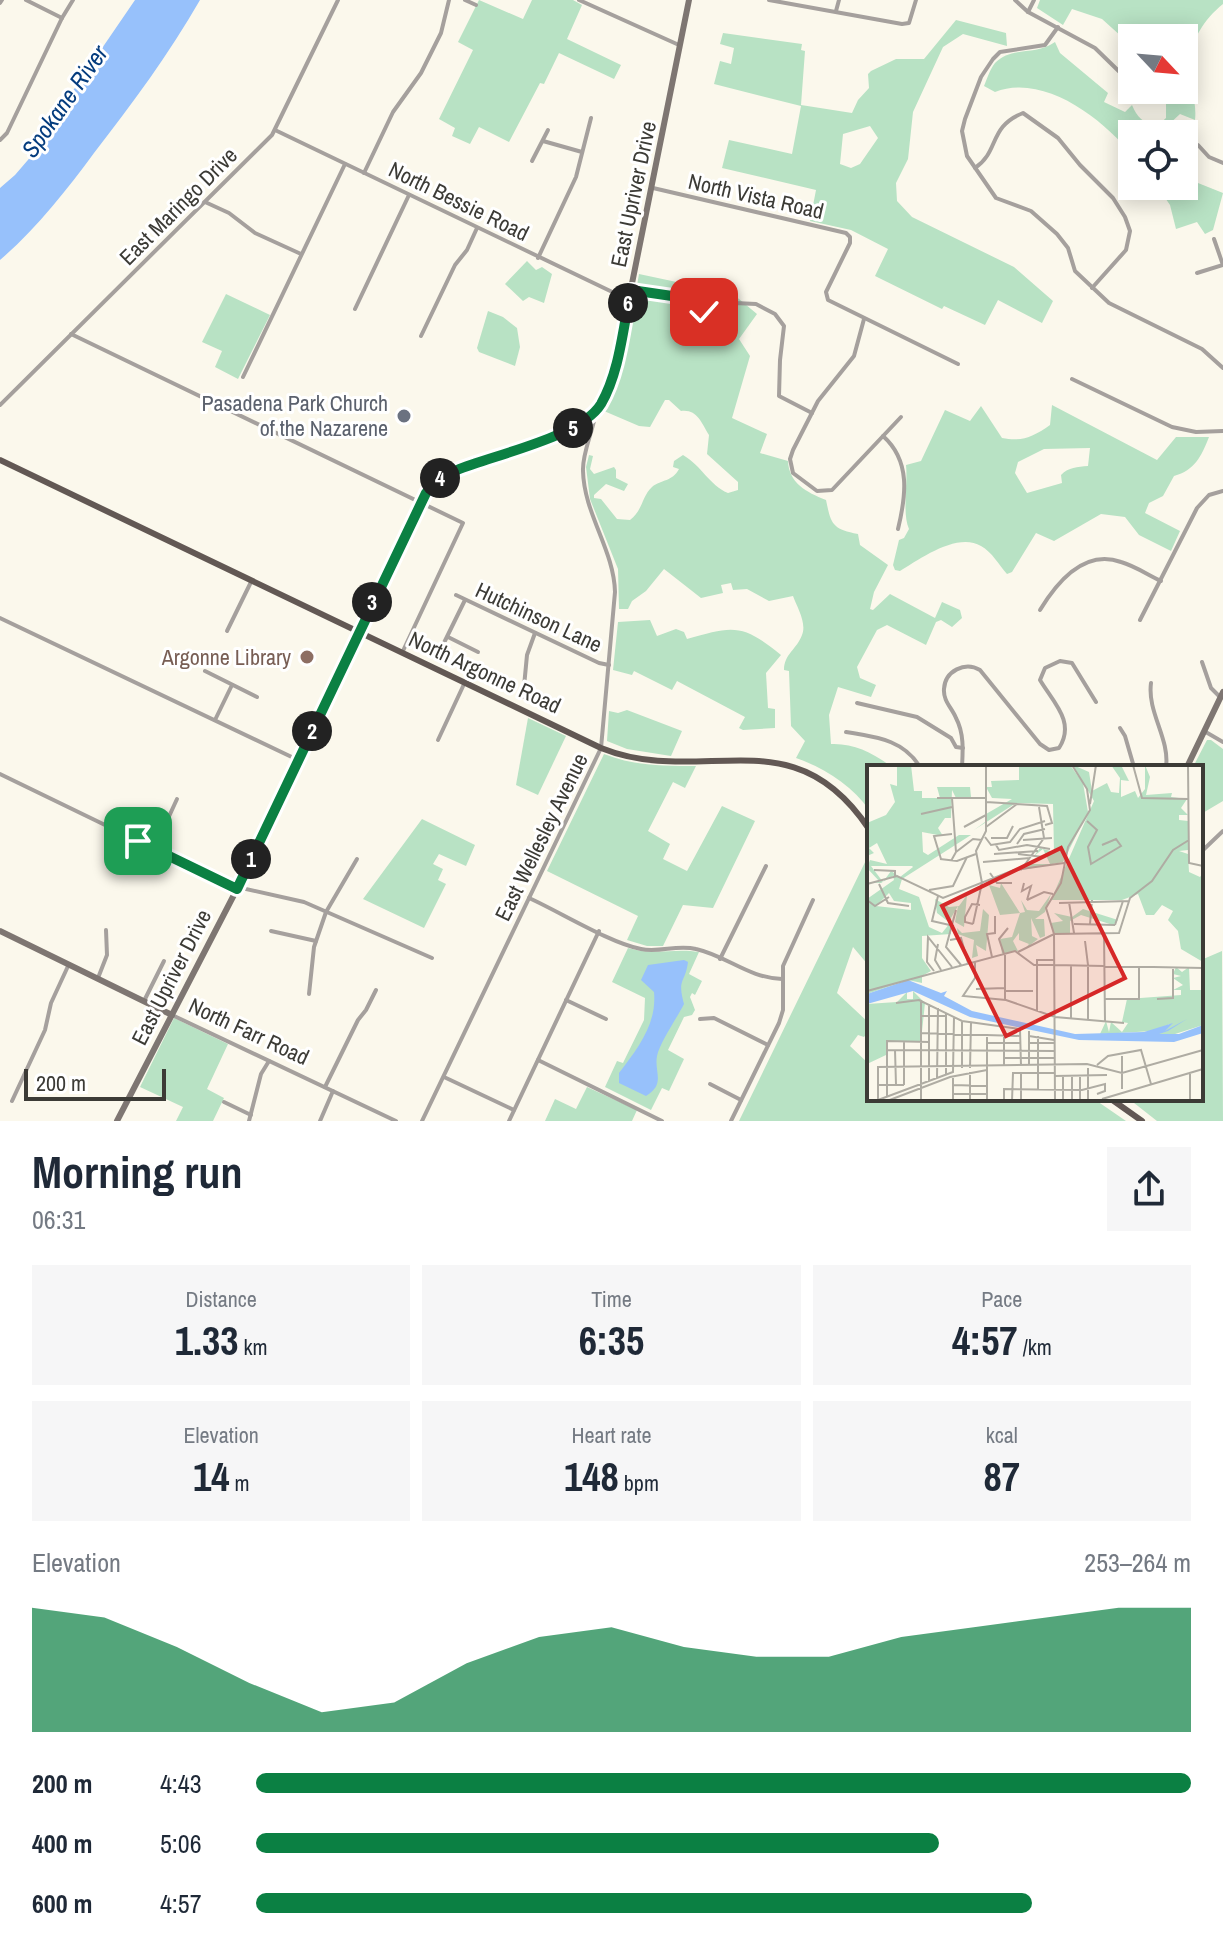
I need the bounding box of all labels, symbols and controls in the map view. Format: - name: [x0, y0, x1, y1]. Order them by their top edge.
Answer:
- north arrow: [1118, 24, 1198, 104]
- map controls: [1118, 24, 1198, 200]
- water label: Spokane River: [14, 37, 115, 163]
- street label: East Upriver Drive: [603, 118, 663, 270]
- button: locate: [1118, 120, 1198, 200]
- street label: East Maringo Drive: [112, 140, 244, 272]
- street label: North Bessie Road: [384, 154, 534, 248]
- street label: North Vista Road: [685, 166, 827, 226]
- pin: [670, 278, 738, 346]
- pin: 6: [608, 283, 648, 323]
- text: 6: [623, 288, 633, 318]
- icon: check: [682, 290, 726, 334]
- place label: Pasadena Park Church of the Nazarene: [201, 388, 388, 443]
- marker: Pasadena Park Church of the Nazarene: [395, 407, 413, 425]
- pin: 5: [553, 408, 593, 448]
- text: 5: [568, 413, 578, 443]
- pin: 4: [420, 458, 460, 498]
- text: 4: [435, 463, 445, 493]
- street label: Hutchinson Lane: [471, 575, 607, 659]
- pin: 3: [352, 582, 392, 622]
- text: 3: [367, 587, 377, 617]
- street label: North Argonne Road: [404, 624, 566, 720]
- place label: Argonne Library: [161, 642, 291, 672]
- marker: Argonne Library: [298, 648, 316, 666]
- pin: 2: [292, 711, 332, 751]
- text: 2: [307, 716, 317, 746]
- street label: East Wellesley Avenue: [487, 748, 595, 926]
- inset map: [867, 765, 1203, 1101]
- pin: [104, 807, 172, 875]
- icon: arrive: [116, 819, 160, 863]
- pin: 1: [231, 839, 271, 879]
- text: 1: [246, 844, 256, 874]
- street label: East Upriver Drive: [124, 904, 218, 1050]
- street label: North Farr Road: [184, 990, 314, 1072]
- scale bar: [24, 1065, 166, 1101]
- text: 200 m: [36, 1068, 86, 1098]
- text: Morning run: [32, 1142, 242, 1202]
- button: share: [1107, 1147, 1191, 1231]
- text: 06:31: [32, 1202, 85, 1237]
- text: Distance: [186, 1284, 257, 1314]
- text: Time: [591, 1284, 632, 1314]
- text: Pace: [981, 1284, 1022, 1314]
- text: 1.33: [175, 1314, 239, 1367]
- text: 6:35: [579, 1314, 644, 1367]
- text: 4:57: [952, 1314, 1018, 1367]
- text: km: [239, 1332, 268, 1362]
- text: /km: [1018, 1332, 1052, 1362]
- text: Elevation: [184, 1420, 259, 1450]
- text: Heart rate: [571, 1420, 652, 1450]
- text: kcal: [986, 1420, 1018, 1450]
- text: 14: [193, 1450, 229, 1503]
- text: 148: [564, 1450, 619, 1503]
- text: 87: [984, 1450, 1020, 1503]
- text: m: [229, 1468, 249, 1498]
- text: bpm: [619, 1468, 659, 1498]
- text: Elevation: [32, 1545, 121, 1580]
- text: 253–264 m: [1084, 1545, 1191, 1580]
- text: 200 m: [32, 1766, 92, 1801]
- text: 4:43: [160, 1766, 202, 1801]
- text: 400 m: [32, 1826, 92, 1861]
- text: 5:06: [160, 1826, 202, 1861]
- text: 600 m: [32, 1886, 92, 1921]
- text: 4:57: [160, 1886, 202, 1921]

